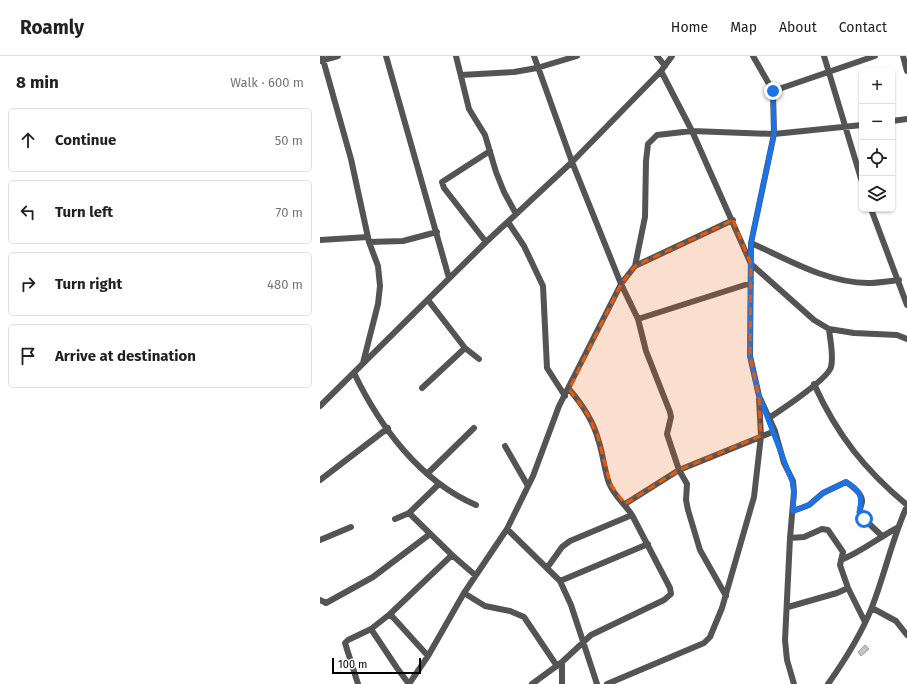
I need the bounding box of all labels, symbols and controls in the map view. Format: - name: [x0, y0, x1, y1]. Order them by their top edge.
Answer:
- text: Roamly: [20, 16, 84, 39]
- text: Home: [671, 19, 708, 36]
- text: Map: [730, 19, 757, 36]
- text: About: [779, 19, 817, 36]
- text: Contact: [839, 19, 887, 36]
- map controls: [859, 68, 895, 212]
- button: +: [859, 68, 895, 104]
- text: 8 min: [16, 72, 59, 93]
- text: Walk · 600 m: [230, 75, 304, 90]
- route end: [764, 82, 782, 100]
- button: −: [859, 104, 895, 140]
- icon: ahead: [17, 129, 39, 151]
- text: Continue: [55, 131, 116, 149]
- text: 50 m: [275, 133, 303, 148]
- button: locate: [859, 140, 895, 176]
- button: layers: [859, 176, 895, 212]
- icon: left: [17, 201, 39, 223]
- text: Turn left: [55, 203, 113, 221]
- text: 70 m: [276, 205, 303, 220]
- icon: right: [17, 273, 39, 295]
- text: Turn right: [55, 275, 122, 293]
- text: 480 m: [267, 277, 303, 292]
- icon: arrive: [17, 345, 39, 367]
- text: Arrive at destination: [55, 347, 196, 365]
- route start: [855, 510, 873, 528]
- scale bar: [332, 656, 421, 675]
- text: 100 m: [338, 658, 367, 671]

